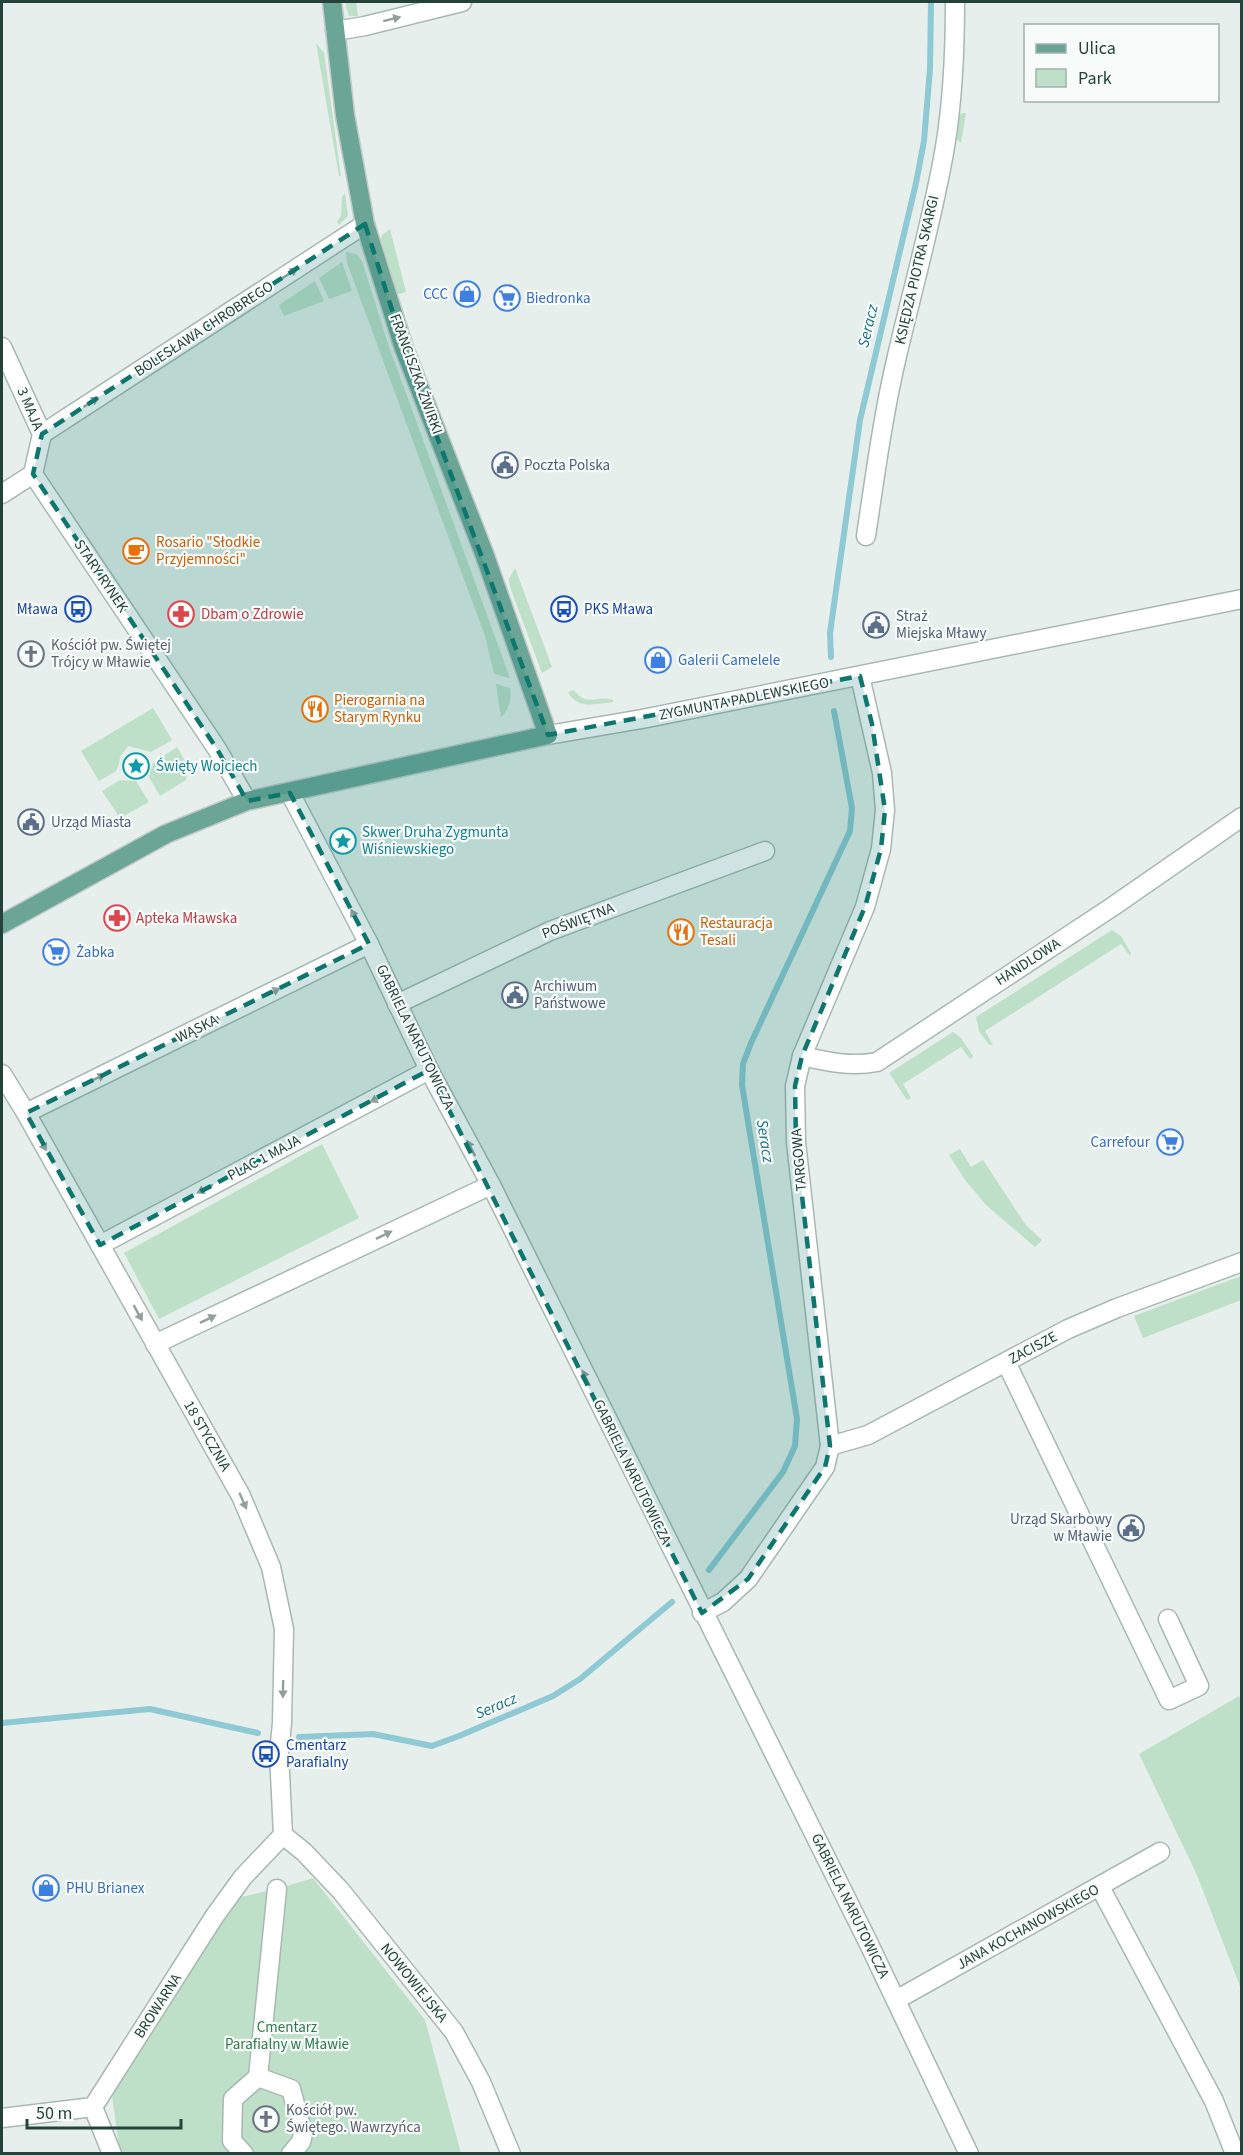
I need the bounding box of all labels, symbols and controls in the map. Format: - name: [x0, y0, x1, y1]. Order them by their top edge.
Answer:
- one-way arrow: [383, 14, 401, 23]
- legend: [1024, 24, 1219, 102]
- text: Ulica: [1078, 36, 1116, 61]
- text: Park: [1078, 66, 1112, 91]
- street label: KSIĘDZA PIOTRA SKARGI: [890, 193, 944, 347]
- one-way arrow: [282, 268, 298, 279]
- street label: BOLESŁAWA CHROBREGO: [130, 276, 278, 382]
- shop icon: CCC: [452, 279, 482, 309]
- supermarket icon: Biedronka: [492, 283, 522, 313]
- place label: CCC: [423, 284, 448, 305]
- place label: Biedronka: [526, 288, 591, 309]
- water label: Seracz: [852, 302, 884, 350]
- street label: FRANCISZKA ŻWIRKI: [384, 311, 448, 437]
- street label: 3 MAJA: [12, 384, 49, 435]
- one-way arrow: [83, 397, 99, 408]
- public building icon: Poczta Polska: [490, 450, 520, 480]
- place label: Poczta Polska: [524, 455, 610, 476]
- place label: Rosario "Słodkie Przyjemności": [156, 532, 260, 570]
- street label: STARY RYNEK: [69, 535, 133, 617]
- cafe icon: Rosario "Słodkie Przyjemności": [121, 536, 151, 566]
- bus stop icon: Mława: [63, 594, 93, 624]
- bus stop icon: PKS Mława: [549, 594, 579, 624]
- place label: Mława: [17, 599, 58, 620]
- pharmacy icon: Dbam o Zdrowie: [166, 599, 196, 629]
- place label: PKS Mława: [584, 599, 653, 620]
- place label: Dbam o Zdrowie: [201, 604, 304, 625]
- place label: Straż Miejska Mławy: [896, 606, 987, 644]
- public building icon: Straż Miejska Mławy: [861, 610, 891, 640]
- place label: Kościół pw. Świętej Trójcy w Mławie: [51, 635, 171, 673]
- church icon: Kościół pw. Świętej Trójcy w Mławie: [16, 639, 46, 669]
- shop icon: Galerii Camelele: [643, 645, 673, 675]
- place label: Galerii Camelele: [678, 650, 780, 671]
- street label: ZYGMUNTA PADLEWSKIEGO: [657, 672, 831, 726]
- place label: Pierogarnia na Starym Rynku: [334, 690, 425, 728]
- restaurant icon: Pierogarnia na Starym Rynku: [300, 694, 330, 724]
- place icon: Święty Wojciech: [121, 751, 151, 781]
- place label: Święty Wojciech: [156, 756, 257, 777]
- public building icon: Urząd Miasta: [16, 807, 46, 837]
- place label: Urząd Miasta: [51, 812, 131, 833]
- place label: Skwer Druha Zygmunta Wiśniewskiego: [362, 822, 509, 860]
- place icon: Skwer Druha Zygmunta Wiśniewskiego: [328, 826, 358, 856]
- street label: POŚWIĘTNA: [539, 897, 618, 944]
- pharmacy icon: Apteka Mławska: [102, 903, 132, 933]
- place label: Apteka Mławska: [136, 908, 237, 929]
- one-way arrow: [350, 909, 360, 926]
- place label: Restauracja Tesali: [700, 913, 773, 951]
- restaurant icon: Restauracja Tesali: [666, 917, 696, 947]
- street label: HANDLOWA: [991, 933, 1065, 991]
- supermarket icon: Żabka: [41, 937, 71, 967]
- place label: Żabka: [76, 942, 115, 963]
- street label: GABRIELA NARUTOWICZA: [371, 961, 460, 1114]
- place label: Archiwum Państwowe: [534, 976, 606, 1014]
- public building icon: Archiwum Państwowe: [500, 980, 530, 1010]
- one-way arrow: [263, 987, 280, 996]
- street label: WĄSKA: [172, 1009, 222, 1048]
- one-way arrow: [89, 1073, 106, 1083]
- one-way arrow: [369, 1093, 386, 1103]
- water label: Seracz: [751, 1118, 779, 1164]
- street label: TARGOWA: [786, 1127, 812, 1192]
- supermarket icon: Carrefour: [1155, 1127, 1185, 1157]
- street label: PLAC 1 MAJA: [224, 1129, 305, 1186]
- place label: Carrefour: [1090, 1132, 1151, 1153]
- one-way arrow: [37, 1135, 47, 1152]
- one-way arrow: [466, 1139, 476, 1156]
- one-way arrow: [197, 1184, 214, 1194]
- one-way arrow: [375, 1231, 392, 1240]
- one-way arrow: [132, 1305, 143, 1321]
- one-way arrow: [199, 1315, 216, 1324]
- street label: ZACISZE: [1005, 1326, 1061, 1370]
- one-way arrow: [582, 1370, 591, 1387]
- street label: GABRIELA NARUTOWICZA: [588, 1396, 677, 1549]
- street label: 18 STYCZNIA: [178, 1397, 236, 1476]
- one-way arrow: [239, 1493, 248, 1510]
- place label: Urząd Skarbowy w Mławie: [1010, 1509, 1112, 1547]
- public building icon: Urząd Skarbowy w Mławie: [1116, 1513, 1146, 1543]
- one-way arrow: [278, 1680, 287, 1699]
- water label: Seracz: [472, 1687, 521, 1725]
- place label: Cmentarz Parafialny: [286, 1735, 349, 1773]
- bus stop icon: Cmentarz Parafialny: [251, 1739, 281, 1769]
- street label: GABRIELA NARUTOWICZA: [806, 1830, 895, 1983]
- shop icon: PHU Brianex: [31, 1873, 61, 1903]
- place label: PHU Brianex: [66, 1878, 145, 1899]
- street label: JANA KOCHANOWSKIEGO: [953, 1879, 1103, 1975]
- street label: NOWOWIEJSKA: [375, 1939, 453, 2028]
- street label: BROWARNA: [129, 1969, 187, 2043]
- park label: Cmentarz Parafialny w Mławie: [225, 2017, 349, 2055]
- scale bar: [27, 2092, 182, 2130]
- place label: Kościół pw. Świętego. Wawrzyńca: [286, 2100, 421, 2138]
- text: 50 m: [36, 2101, 72, 2126]
- church icon: Kościół pw. Świętego. Wawrzyńca: [251, 2104, 281, 2134]

